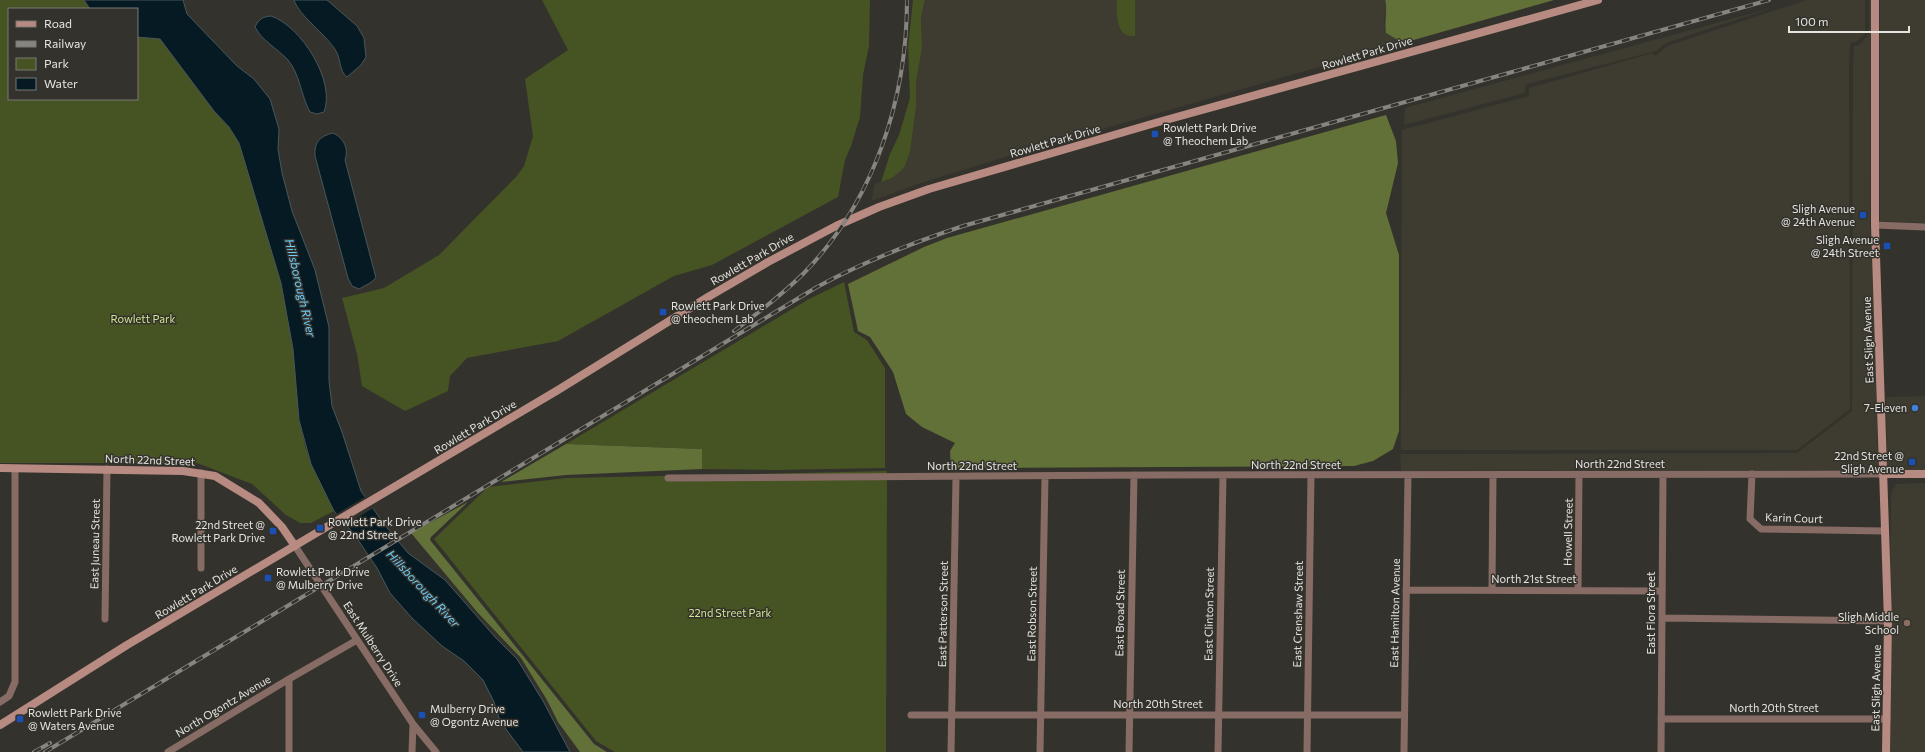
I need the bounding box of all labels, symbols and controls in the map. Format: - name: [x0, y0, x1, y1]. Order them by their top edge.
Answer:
- legend: [8, 8, 138, 100]
- scale bar: [1789, 8, 1909, 34]
- text: 100 m: [1795, 14, 1829, 28]
- text: Road: [44, 16, 72, 30]
- street label: Rowlett Park Drive: [1320, 33, 1414, 72]
- text: Railway: [44, 36, 86, 50]
- text: Park: [44, 56, 70, 70]
- text: Water: [44, 76, 78, 90]
- street label: Rowlett Park Drive: [1008, 121, 1102, 160]
- place label: Rowlett Park Drive @ Theochem Lab: [1163, 121, 1257, 147]
- marker: Rowlett Park Drive @ Theochem Lab: [1150, 129, 1160, 139]
- place label: Sligh Avenue @ 24th Avenue: [1781, 202, 1855, 228]
- marker: Sligh Avenue @ 24th Avenue: [1858, 210, 1868, 220]
- street label: Rowlett Park Drive: [708, 229, 796, 288]
- place label: Sligh Avenue @ 24th Street: [1811, 233, 1879, 259]
- water label: Hillsborough River: [283, 237, 319, 339]
- marker: Sligh Avenue @ 24th Street: [1882, 241, 1892, 251]
- street label: East Sligh Avenue: [1859, 296, 1876, 384]
- place label: Rowlett Park Drive @ theochem Lab: [671, 299, 765, 325]
- marker: Rowlett Park Drive @ theochem Lab: [658, 307, 668, 317]
- park label: Rowlett Park: [111, 312, 175, 325]
- street label: Rowlett Park Drive: [431, 397, 518, 456]
- place label: 7-Eleven: [1864, 401, 1907, 414]
- marker: 7-Eleven: [1910, 403, 1920, 413]
- place label: 22nd Street @ Sligh Avenue: [1834, 449, 1904, 475]
- street label: North 22nd Street: [105, 451, 196, 468]
- street label: North 22nd Street: [1575, 457, 1666, 470]
- marker: 22nd Street @ Sligh Avenue: [1907, 457, 1917, 467]
- street label: North 22nd Street: [1251, 458, 1342, 471]
- street label: North 22nd Street: [927, 459, 1018, 472]
- street label: Howell Street: [1560, 497, 1575, 566]
- street label: East Juneau Street: [87, 498, 103, 589]
- street label: Karin Court: [1765, 510, 1824, 525]
- place label: Rowlett Park Drive @ 22nd Street: [328, 515, 422, 541]
- place label: 22nd Street @ Rowlett Park Drive: [171, 518, 265, 544]
- marker: Rowlett Park Drive @ 22nd Street: [315, 523, 325, 533]
- marker: 22nd Street @ Rowlett Park Drive: [268, 526, 278, 536]
- water label: Hillsborough River: [384, 547, 464, 631]
- street label: East Hamilton Avenue: [1387, 558, 1402, 668]
- street label: East Patterson Street: [935, 560, 950, 667]
- street label: East Crenshaw Street: [1290, 560, 1305, 667]
- street label: Rowlett Park Drive: [152, 562, 239, 621]
- place label: Rowlett Park Drive @ Mulberry Drive: [276, 565, 370, 591]
- street label: East Robson Street: [1024, 566, 1039, 662]
- street label: East Clinton Street: [1201, 566, 1216, 661]
- street label: East Broad Street: [1112, 569, 1127, 657]
- street label: East Flora Street: [1644, 571, 1657, 654]
- street label: North 21st Street: [1491, 572, 1577, 585]
- marker: Rowlett Park Drive @ Mulberry Drive: [263, 573, 273, 583]
- street label: East Mulberry Drive: [341, 599, 406, 689]
- park label: 22nd Street Park: [688, 606, 772, 619]
- place label: Sligh Middle School: [1838, 610, 1899, 636]
- marker: Sligh Middle School: [1902, 618, 1912, 628]
- street label: East Sligh Avenue: [1868, 644, 1883, 732]
- street label: North Ogontz Avenue: [173, 672, 273, 739]
- street label: North 20th Street: [1113, 697, 1203, 710]
- street label: North 20th Street: [1729, 701, 1819, 714]
- place label: Mulberry Drive @ Ogontz Avenue: [430, 702, 518, 728]
- place label: Rowlett Park Drive @ Waters Avenue: [28, 706, 122, 732]
- marker: Mulberry Drive @ Ogontz Avenue: [417, 710, 427, 720]
- marker: Rowlett Park Drive @ Waters Avenue: [15, 714, 25, 724]

